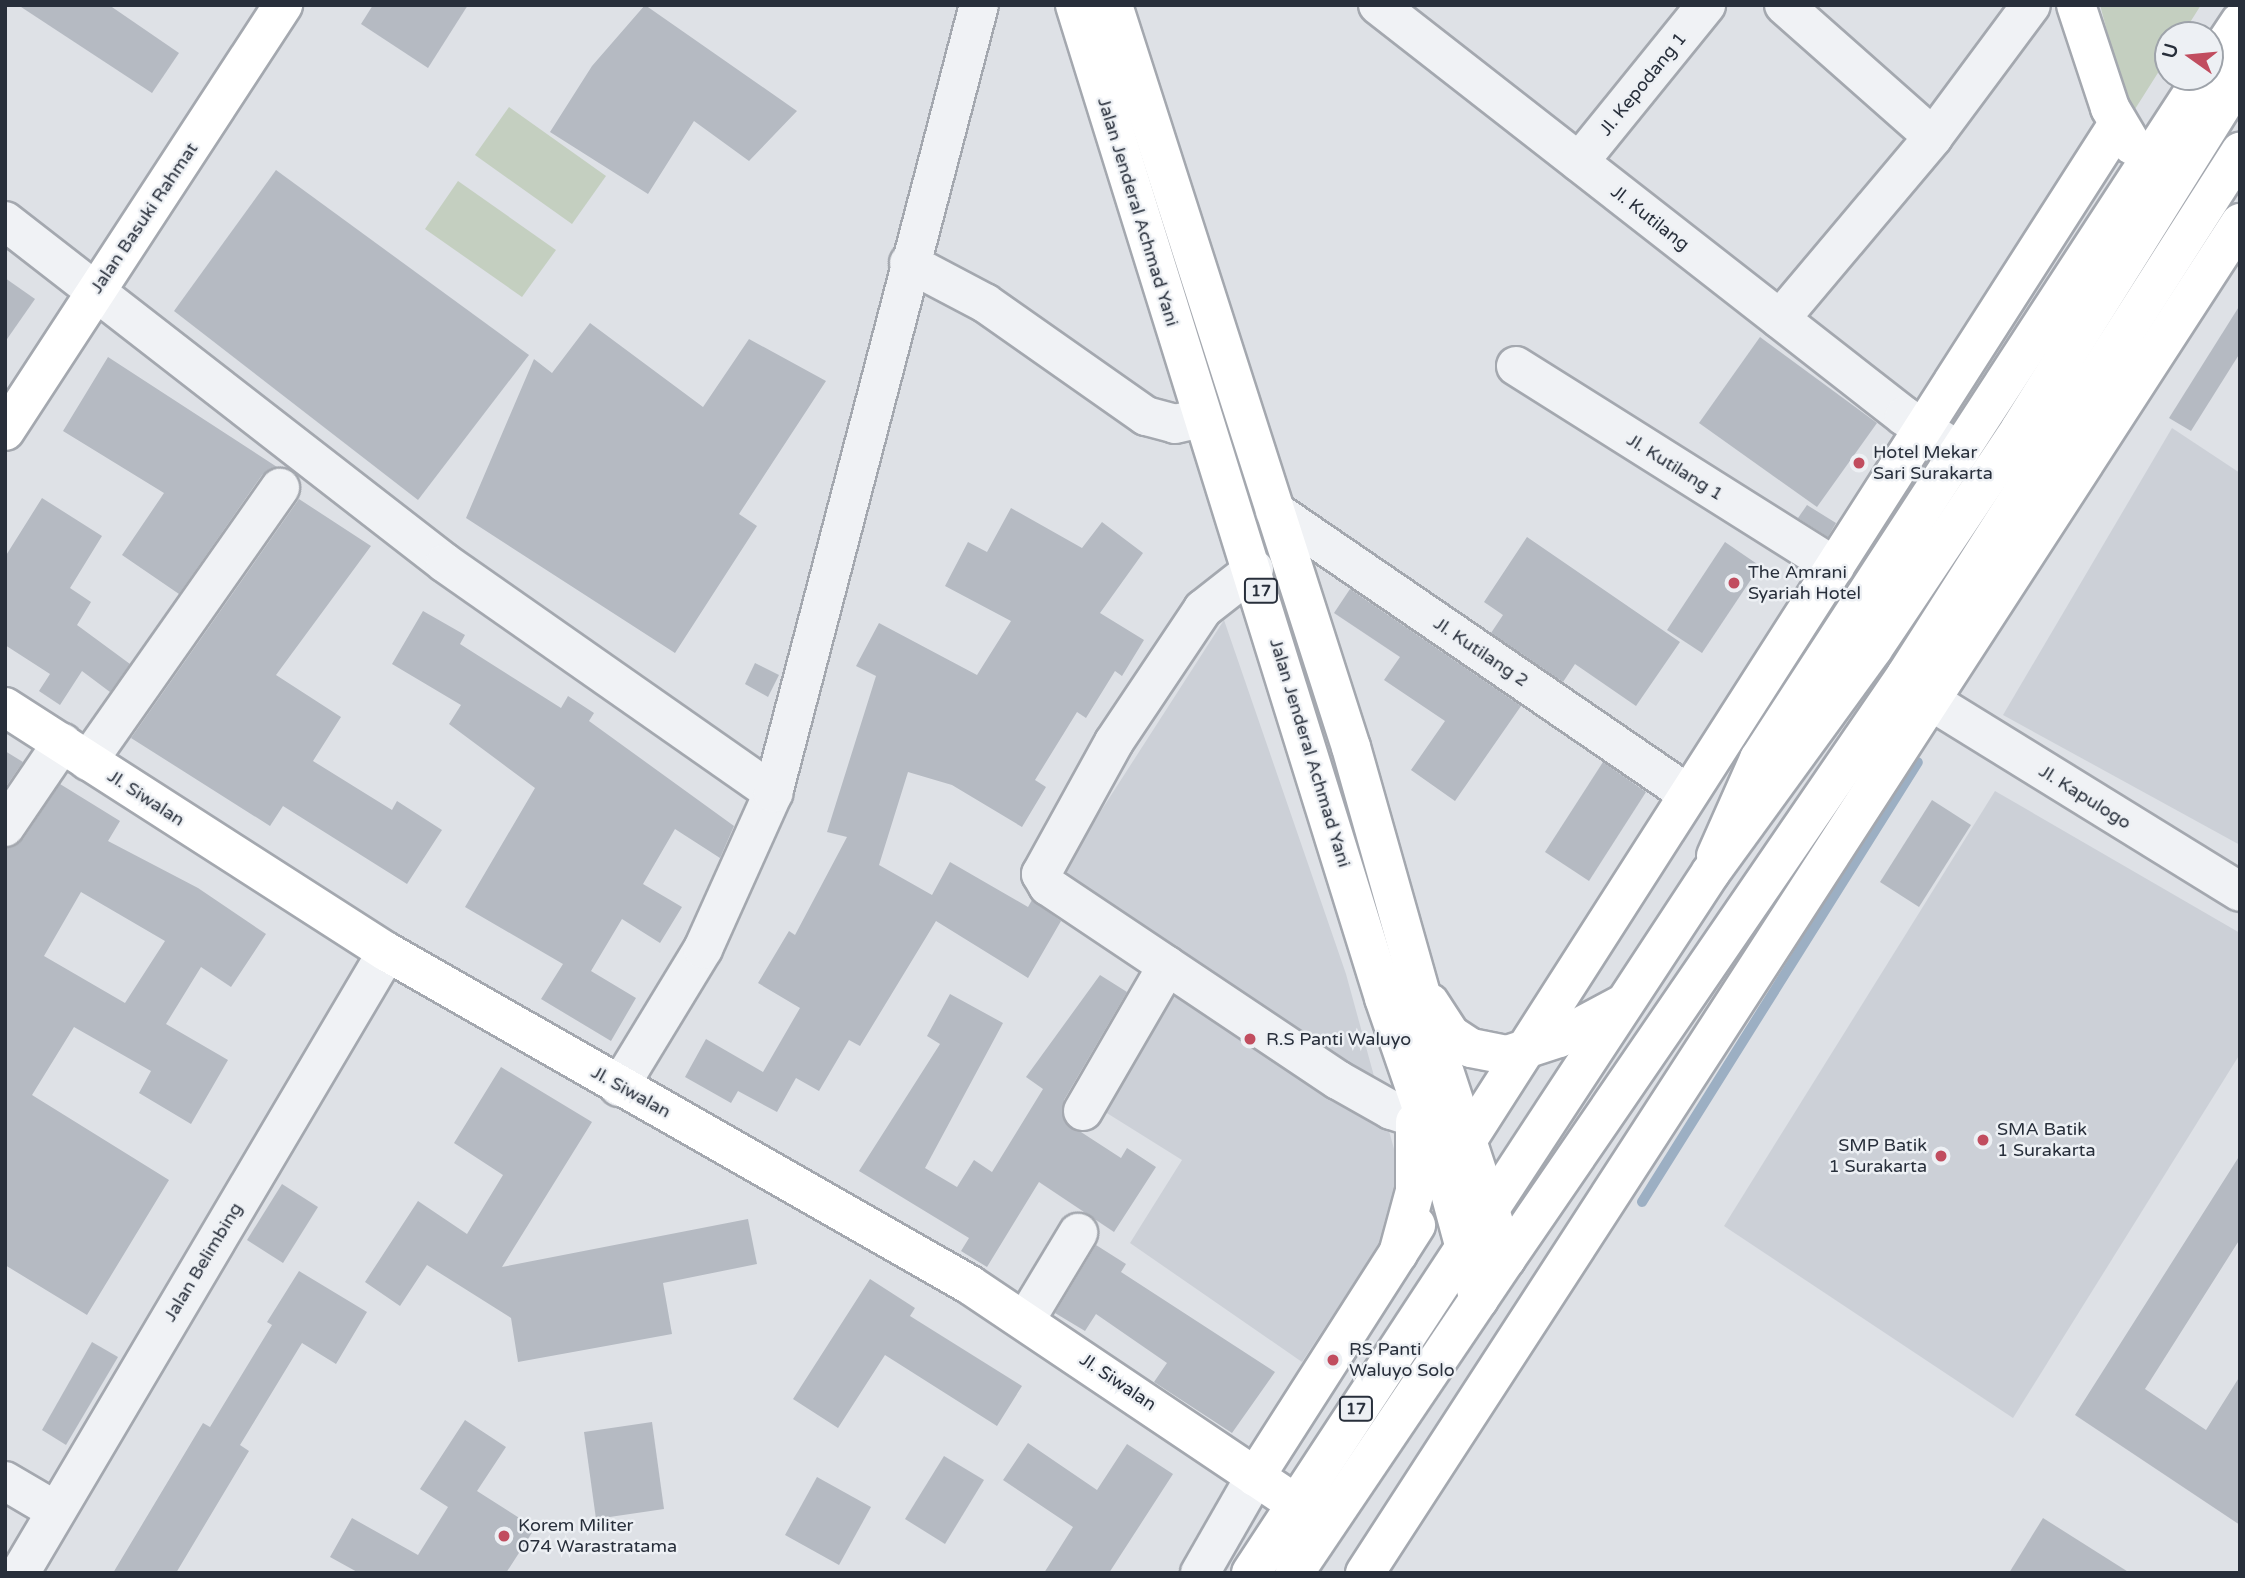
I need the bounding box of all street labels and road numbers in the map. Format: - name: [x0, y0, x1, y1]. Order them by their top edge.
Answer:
- street label: Jl. Kepodang 1: [1595, 28, 1691, 140]
- street label: Jalan Jenderal Achmad Yani: [1093, 95, 1183, 329]
- street label: Jalan Basuki Rahmat: [86, 139, 202, 297]
- street label: Jl. Kutilang: [1607, 181, 1693, 255]
- street label: Jl. Kutilang 1: [1623, 429, 1727, 505]
- road number: 17: [1244, 578, 1278, 604]
- street label: Jl. Kutilang 2: [1430, 612, 1532, 692]
- street label: Jalan Jenderal Achmad Yani: [1265, 636, 1355, 870]
- street label: Jl. Kapulogo: [2035, 760, 2135, 834]
- street label: Jl. Siwalan: [103, 765, 189, 831]
- street label: Jl. Siwalan: [588, 1061, 674, 1123]
- street label: Jalan Belimbing: [159, 1199, 247, 1325]
- street label: Jl. Siwalan: [1076, 1349, 1160, 1415]
- road number: 17: [1338, 1396, 1374, 1422]

